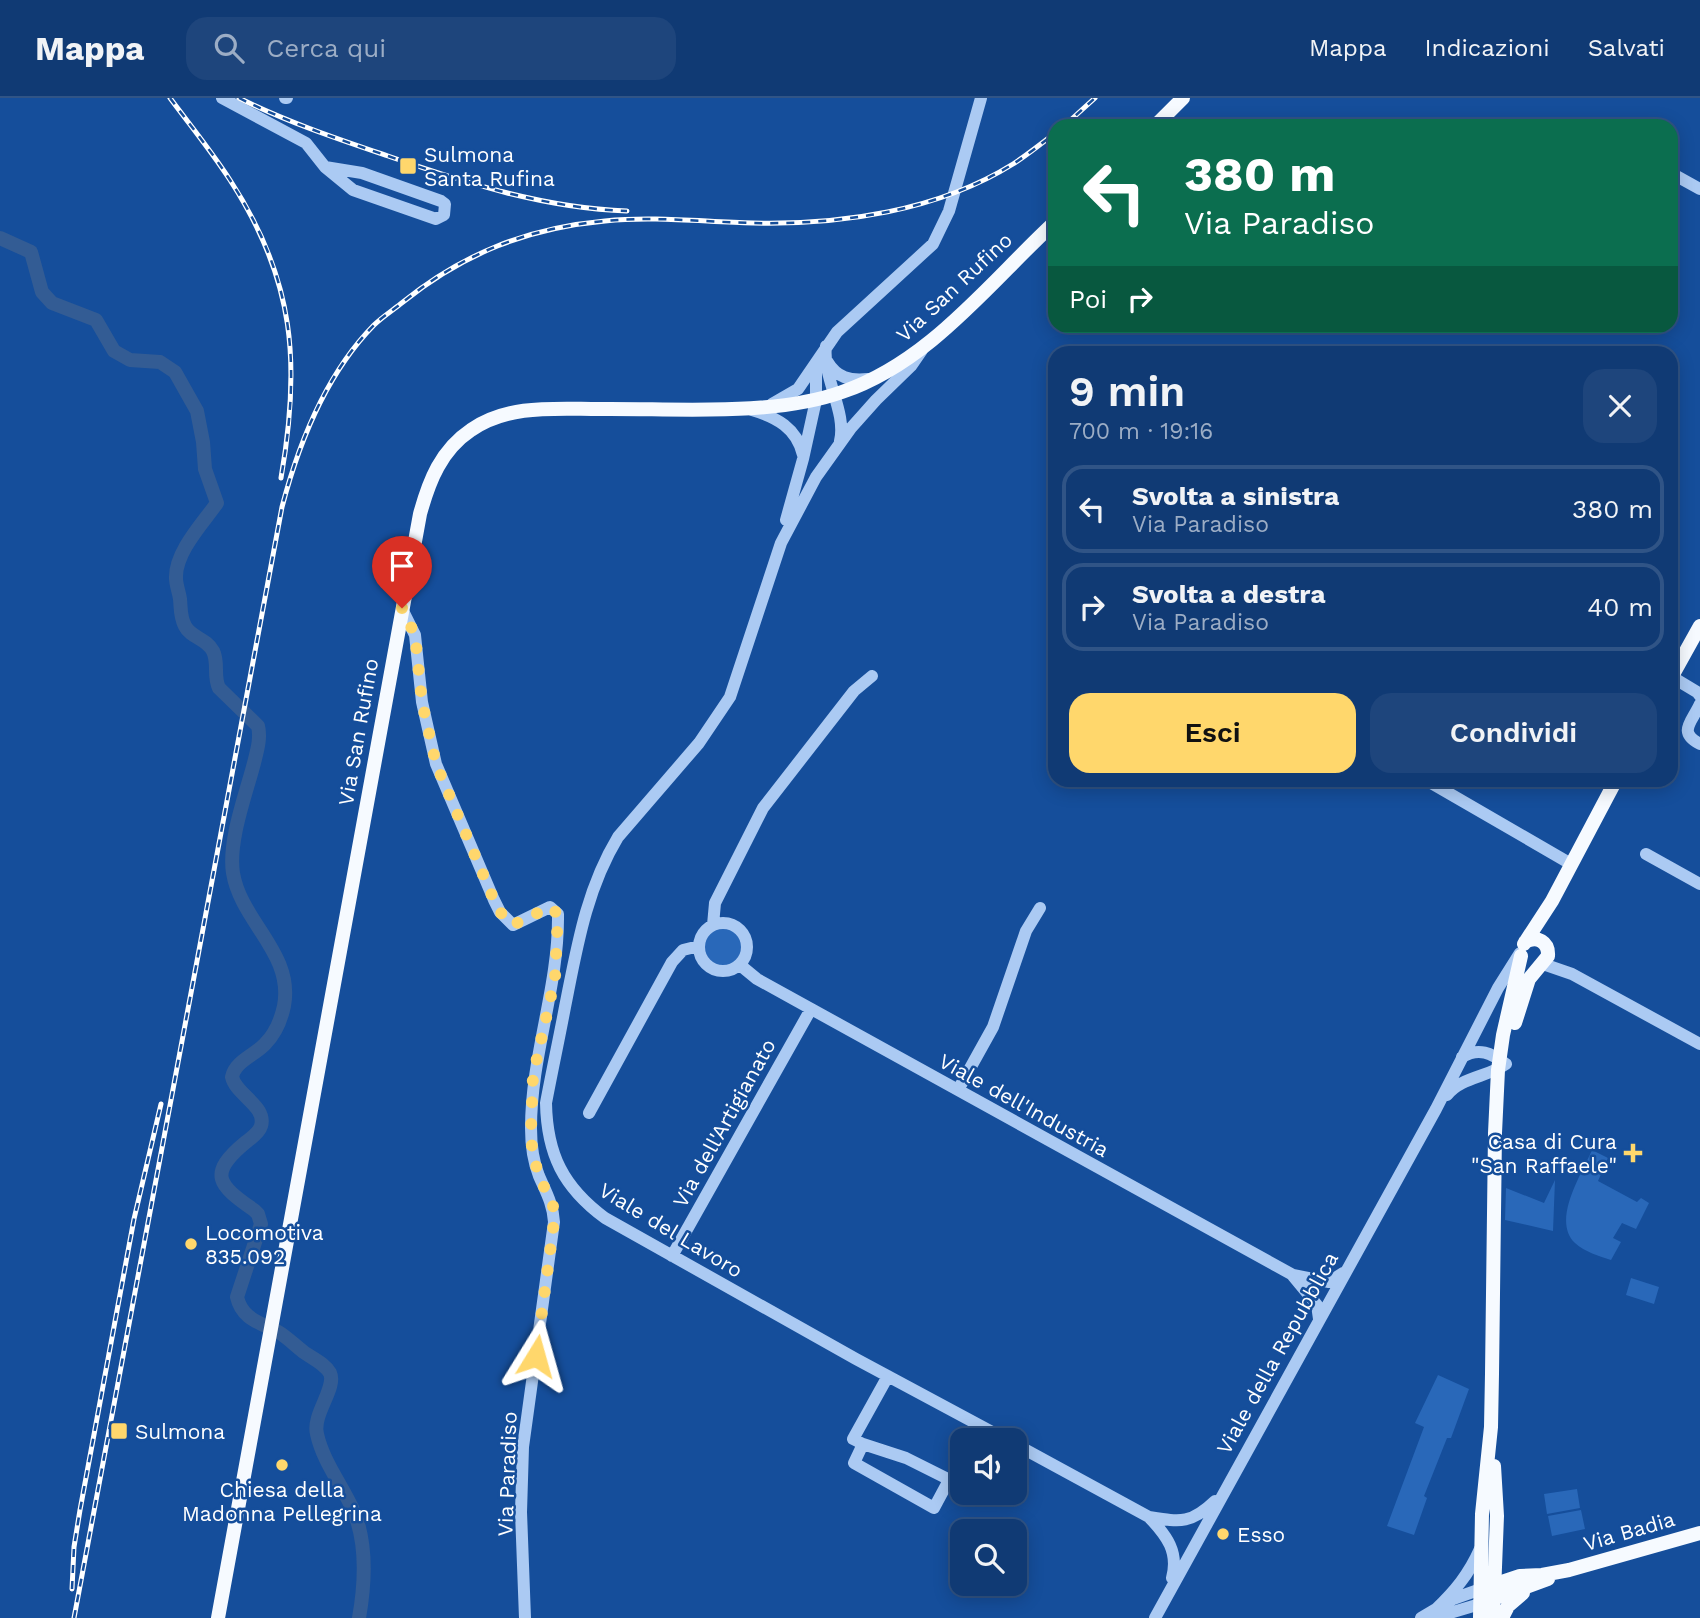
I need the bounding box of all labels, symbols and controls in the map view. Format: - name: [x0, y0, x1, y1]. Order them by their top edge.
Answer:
- search box: [186, 17, 676, 80]
- text: Mappa: [35, 29, 144, 68]
- icon: search: [210, 29, 248, 67]
- text: Cerca qui: [266, 33, 386, 63]
- text: Mappa: [1309, 34, 1387, 62]
- text: Indicazioni: [1425, 34, 1550, 62]
- text: Salvati: [1588, 34, 1665, 62]
- place label: Sulmona Santa Rufina: [424, 142, 555, 191]
- text: 380 m: [1184, 145, 1335, 203]
- icon: left: [1069, 147, 1160, 238]
- marker: Sulmona Santa Rufina: [398, 156, 418, 176]
- text: Via Paradiso: [1184, 204, 1375, 242]
- street label: Via San Rufino: [891, 227, 1017, 347]
- icon: right: [1121, 280, 1159, 318]
- text: Poi: [1069, 284, 1107, 314]
- text: 9 min: [1069, 367, 1185, 416]
- button: close: [1583, 369, 1657, 443]
- text: 700 m · 19:16: [1069, 418, 1213, 445]
- text: Svolta a sinistra: [1132, 481, 1339, 511]
- icon: left: [1073, 490, 1111, 528]
- text: 380 m: [1572, 494, 1653, 524]
- text: Via Paradiso: [1132, 511, 1269, 538]
- pin: [372, 536, 432, 608]
- icon: arrive: [383, 547, 421, 585]
- text: Svolta a destra: [1132, 579, 1325, 609]
- icon: right: [1073, 588, 1111, 626]
- text: 40 m: [1587, 592, 1653, 622]
- text: Via Paradiso: [1132, 609, 1269, 636]
- street label: Via San Rufino: [333, 656, 383, 808]
- button: Esci: [1069, 693, 1356, 773]
- button: Condividi: [1370, 693, 1657, 773]
- street label: Via dell'Artigianato: [667, 1034, 781, 1212]
- street label: Viale dell'Industria: [935, 1048, 1113, 1162]
- place label: Casa di Cura "San Raffaele": [1471, 1129, 1617, 1178]
- marker: Casa di Cura "San Raffaele": [1623, 1143, 1643, 1163]
- street label: Viale del Lavoro: [595, 1177, 747, 1283]
- place label: Locomotiva 835.092: [205, 1220, 324, 1269]
- marker: Locomotiva 835.092: [183, 1236, 199, 1252]
- street label: Viale della Repubblica: [1211, 1247, 1343, 1458]
- position arrow: [499, 1319, 573, 1393]
- street label: Via Paradiso: [492, 1411, 522, 1537]
- place label: Sulmona: [135, 1419, 225, 1444]
- marker: Sulmona: [109, 1421, 129, 1441]
- map controls: [950, 1428, 1027, 1596]
- button: sound: [950, 1428, 1027, 1505]
- marker: Chiesa della Madonna Pellegrina: [274, 1457, 290, 1473]
- place label: Chiesa della Madonna Pellegrina: [182, 1477, 382, 1526]
- street label: Via Badia: [1580, 1506, 1678, 1556]
- button: search: [950, 1519, 1027, 1596]
- place label: Esso: [1237, 1522, 1285, 1547]
- marker: Esso: [1215, 1526, 1231, 1542]

